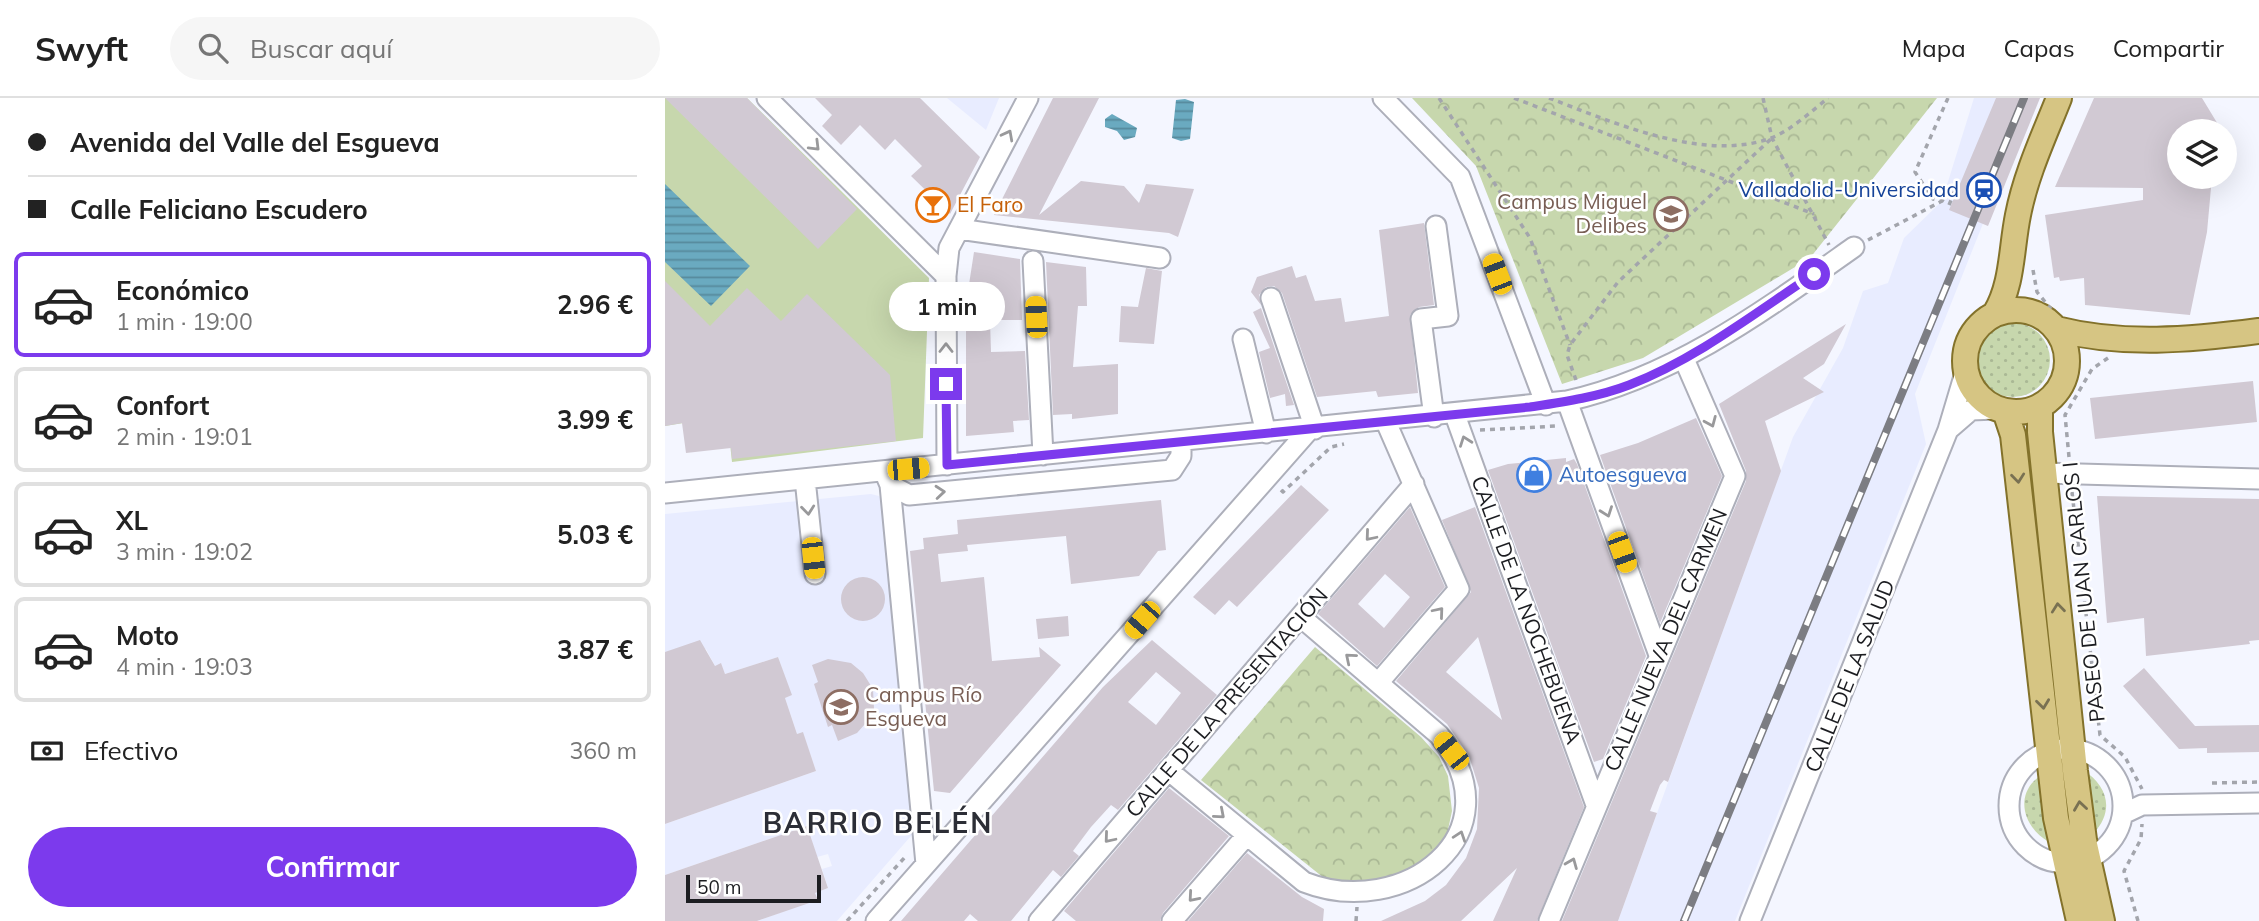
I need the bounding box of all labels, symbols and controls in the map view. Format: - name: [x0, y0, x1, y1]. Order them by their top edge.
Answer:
- search box: [170, 17, 660, 80]
- text: Swyft: [35, 28, 128, 69]
- icon: search: [194, 29, 232, 67]
- text: Buscar aquí: [250, 32, 392, 65]
- text: Mapa: [1902, 33, 1966, 63]
- text: Capas: [2004, 33, 2075, 63]
- text: Compartir: [2113, 33, 2224, 63]
- map controls: [2167, 119, 2237, 189]
- button: layers: [2167, 119, 2237, 189]
- text: Avenida del Valle del Esgueva: [70, 126, 440, 159]
- one-way arrow: [1000, 130, 1014, 142]
- one-way arrow: [807, 138, 819, 150]
- station icon: Valladolid-Universidad: [1965, 171, 2003, 209]
- place label: Valladolid-Universidad: [1738, 176, 1959, 202]
- bar icon: El Faro: [914, 186, 952, 224]
- place label: Campus Miguel Delibes: [1497, 188, 1647, 238]
- place label: El Faro: [957, 191, 1023, 217]
- text: Calle Feliciano Escudero: [70, 193, 368, 226]
- school or university icon: Campus Miguel Delibes: [1652, 195, 1690, 233]
- car: [1480, 251, 1515, 297]
- route start: [1798, 258, 1830, 290]
- icon: car: [32, 273, 95, 336]
- text: Económico: [116, 274, 249, 307]
- callout: 1 min: [888, 282, 1004, 331]
- text: 2.96 €: [557, 288, 633, 321]
- text: 1 min: [917, 292, 977, 321]
- car: [1025, 295, 1048, 339]
- text: 1 min · 19:00: [116, 307, 253, 336]
- one-way arrow: [938, 342, 954, 352]
- route end: [930, 368, 962, 400]
- icon: car: [32, 388, 95, 451]
- text: Confort: [116, 389, 209, 422]
- text: 3.99 €: [557, 403, 633, 436]
- one-way arrow: [1703, 414, 1717, 427]
- text: 2 min · 19:01: [116, 422, 253, 451]
- one-way arrow: [1459, 435, 1473, 447]
- shop icon: Autoesgueva: [1515, 456, 1553, 494]
- car: [887, 457, 930, 481]
- place label: Autoesgueva: [1559, 461, 1687, 487]
- street label: PASEO DE JUAN CARLOS I: [2056, 461, 2110, 724]
- street label: CALLE DE LA NOCHEBUENA: [1466, 472, 1588, 748]
- one-way arrow: [2010, 473, 2025, 484]
- one-way arrow: [935, 485, 946, 500]
- icon: car: [32, 503, 95, 566]
- text: XL: [116, 504, 148, 537]
- one-way arrow: [801, 504, 816, 516]
- street label: CALLE NUEVA DEL CARMEN: [1598, 504, 1732, 775]
- one-way arrow: [1599, 505, 1613, 517]
- text: 5.03 €: [557, 518, 633, 551]
- one-way arrow: [1366, 528, 1378, 541]
- car: [1605, 529, 1640, 575]
- car: [801, 536, 826, 580]
- text: 3 min · 19:02: [116, 537, 253, 566]
- street label: CALLE DE LA SALUD: [1798, 575, 1900, 776]
- street label: CALLE DE LA PRESENTACIÓN: [1120, 582, 1333, 822]
- car: [1121, 597, 1164, 643]
- one-way arrow: [2051, 602, 2066, 613]
- one-way arrow: [1431, 607, 1443, 620]
- icon: car: [32, 618, 95, 681]
- text: Moto: [116, 619, 179, 652]
- text: 3.87 €: [557, 633, 633, 666]
- text: 4 min · 19:03: [116, 652, 253, 681]
- one-way arrow: [1345, 654, 1358, 666]
- place label: Campus Río Esgueva: [865, 681, 982, 731]
- school or university icon: Campus Río Esgueva: [822, 688, 860, 726]
- one-way arrow: [2036, 698, 2051, 710]
- car: [1430, 728, 1473, 774]
- icon: cash: [28, 732, 66, 770]
- text: Efectivo: [84, 734, 178, 767]
- text: 360 m: [569, 736, 637, 765]
- one-way arrow: [2072, 800, 2087, 812]
- district label: BARRIO BELÉN: [763, 805, 993, 840]
- one-way arrow: [1211, 806, 1224, 818]
- button: Confirmar: [28, 827, 637, 907]
- one-way arrow: [1105, 830, 1117, 843]
- one-way arrow: [1452, 831, 1466, 843]
- one-way arrow: [1564, 857, 1578, 869]
- scale bar: [686, 872, 821, 904]
- text: 50 m: [697, 875, 741, 899]
- one-way arrow: [1188, 889, 1201, 902]

